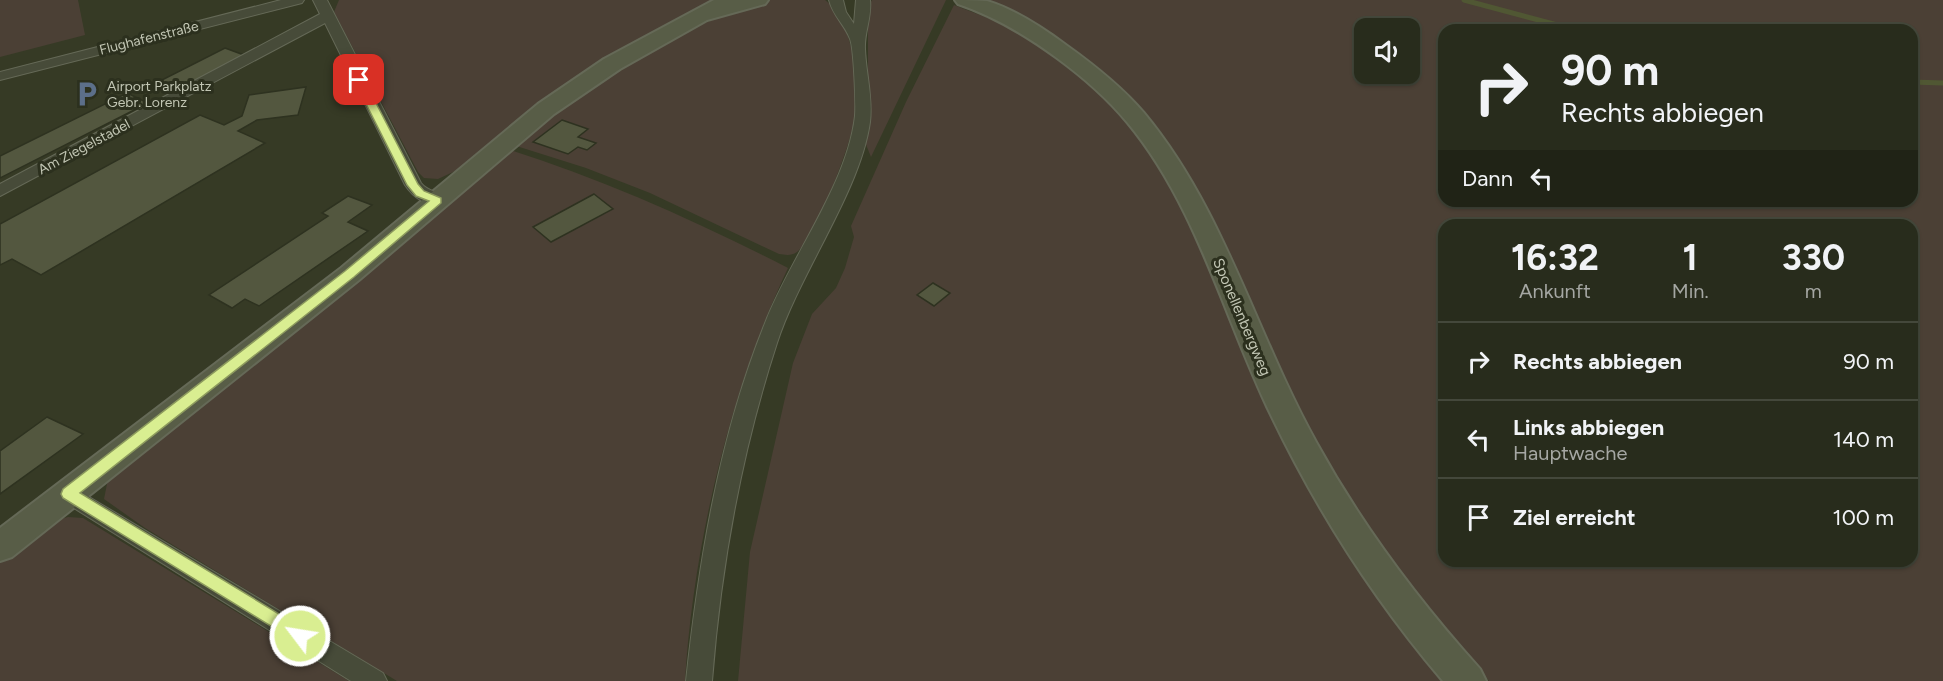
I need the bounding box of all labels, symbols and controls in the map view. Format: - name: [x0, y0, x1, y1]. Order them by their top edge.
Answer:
- street label: Flughafenstraße: [98, 17, 201, 59]
- map controls: [1354, 18, 1420, 84]
- button: sound: [1354, 18, 1420, 84]
- text: 90 m: [1561, 45, 1659, 96]
- icon: right: [1462, 48, 1540, 126]
- pin: [333, 54, 384, 105]
- icon: arrive: [342, 63, 375, 96]
- place label: Airport Parkplatz Gebr. Lorenz: [107, 78, 212, 111]
- parking icon: Airport Parkplatz Gebr. Lorenz: [72, 79, 102, 109]
- text: Rechts abbiegen: [1561, 96, 1764, 129]
- street label: Am Ziegelstadel: [35, 116, 133, 178]
- icon: left: [1525, 162, 1558, 195]
- text: Dann: [1462, 165, 1513, 192]
- text: 16:32: [1511, 236, 1599, 279]
- text: 1: [1683, 236, 1698, 279]
- text: 330: [1782, 236, 1845, 279]
- street label: Sponellenbergweg: [1209, 256, 1275, 378]
- text: Ankunft: [1519, 279, 1591, 303]
- text: Min.: [1672, 279, 1709, 303]
- text: m: [1805, 279, 1822, 303]
- icon: right: [1462, 345, 1495, 378]
- text: Rechts abbiegen: [1513, 348, 1682, 375]
- text: 90 m: [1843, 348, 1894, 375]
- text: Links abbiegen: [1513, 414, 1664, 441]
- icon: left: [1462, 423, 1495, 456]
- text: 140 m: [1833, 426, 1894, 453]
- text: Hauptwache: [1513, 441, 1627, 465]
- icon: arrive: [1462, 501, 1495, 534]
- text: Ziel erreicht: [1513, 504, 1636, 531]
- text: 100 m: [1833, 504, 1894, 531]
- position arrow: [268, 604, 332, 668]

